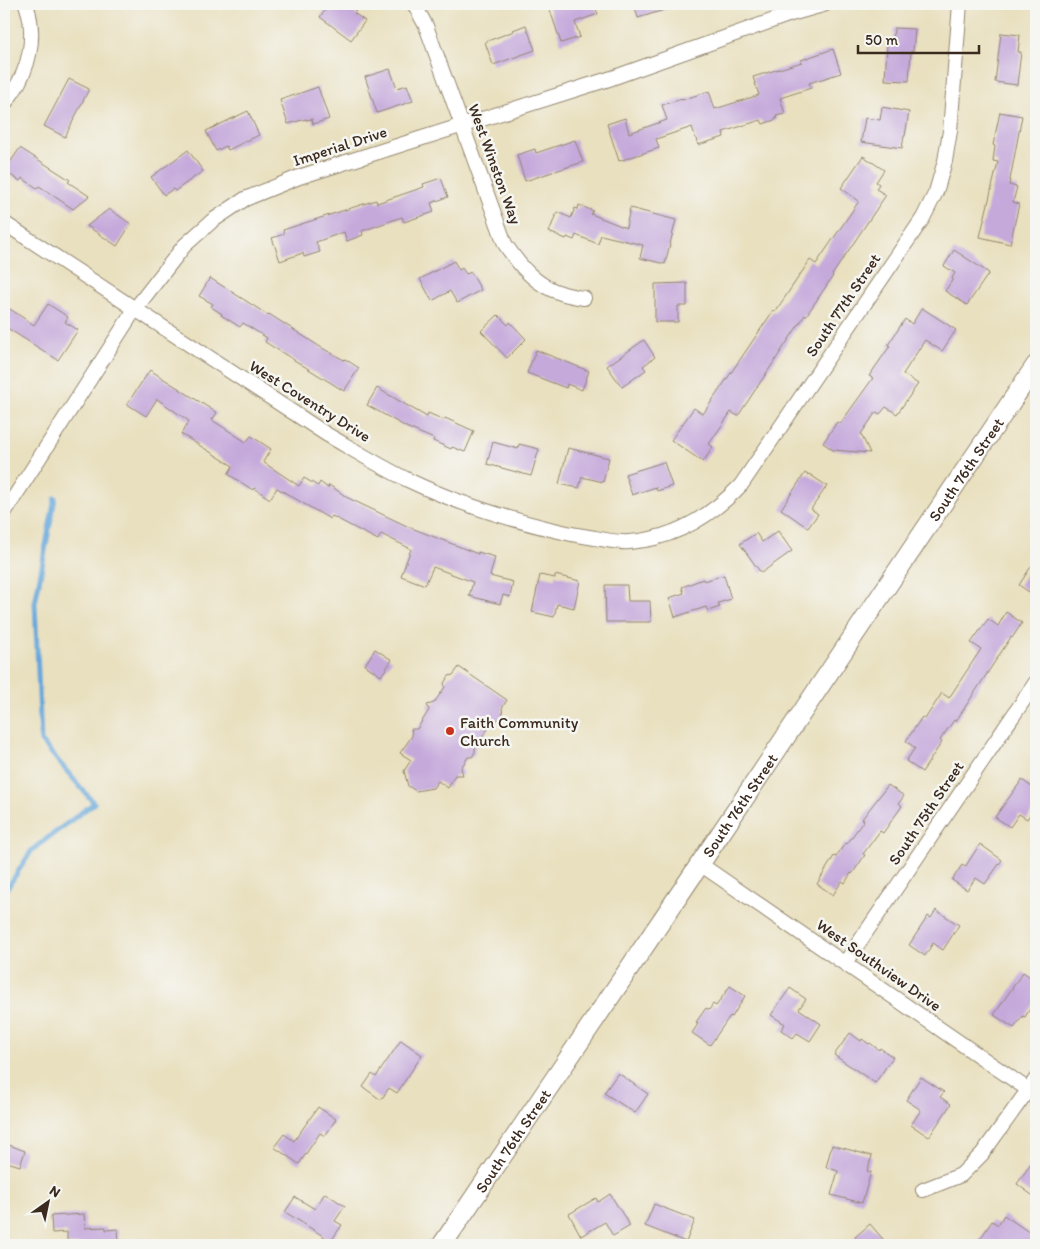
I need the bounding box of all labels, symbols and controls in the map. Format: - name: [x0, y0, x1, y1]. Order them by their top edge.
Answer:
- scale bar: [858, 22, 979, 54]
- text: 50 m: [865, 31, 898, 49]
- street label: West Winston Way: [464, 101, 526, 227]
- street label: Imperial Drive: [291, 122, 389, 170]
- street label: South 77th Street: [801, 250, 885, 360]
- street label: West Coventry Drive: [246, 356, 374, 446]
- street label: South 76th Street: [924, 414, 1007, 525]
- place label: Faith Community Church: [460, 713, 579, 750]
- marker: Faith Community Church: [444, 725, 456, 737]
- street label: South 76th Street: [698, 750, 781, 861]
- street label: South 75th Street: [884, 758, 968, 868]
- street label: West Southview Drive: [813, 915, 945, 1015]
- street label: South 76th Street: [471, 1085, 554, 1196]
- north arrow: [22, 1176, 72, 1226]
- text: N: [46, 1182, 63, 1201]

